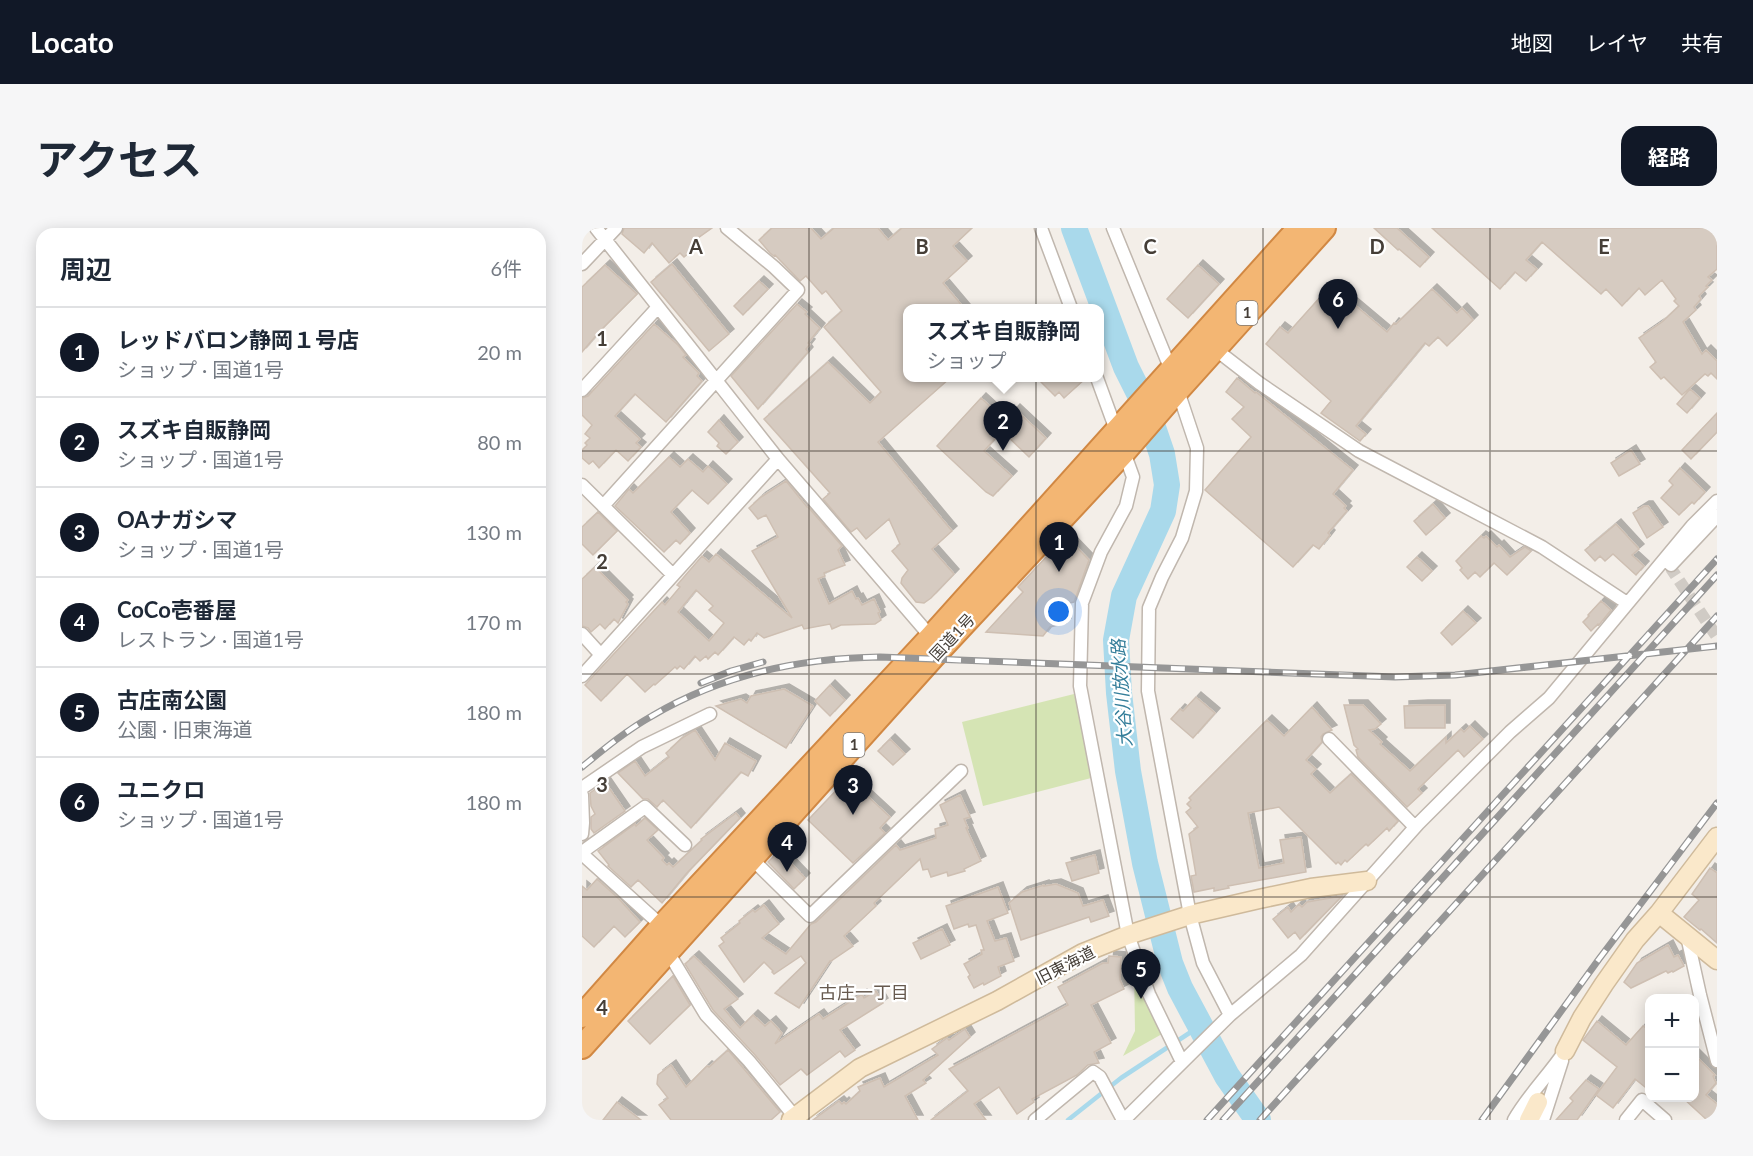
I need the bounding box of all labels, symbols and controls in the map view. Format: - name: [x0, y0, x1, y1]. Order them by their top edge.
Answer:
- text: Locato: [30, 25, 114, 59]
- text: 地図: [1511, 30, 1553, 55]
- text: レイヤ: [1586, 30, 1648, 55]
- text: 共有: [1681, 30, 1723, 55]
- button: 経路: [1621, 126, 1717, 186]
- text: アクセス: [36, 134, 202, 184]
- text: A: [688, 234, 703, 258]
- text: B: [915, 234, 929, 258]
- text: C: [1143, 234, 1157, 258]
- text: D: [1369, 234, 1385, 258]
- text: E: [1598, 234, 1610, 258]
- text: 周辺: [60, 253, 112, 285]
- text: 6件: [490, 256, 522, 280]
- pin: 6: [1318, 279, 1358, 329]
- road number: 1: [1236, 301, 1258, 325]
- popup: [903, 304, 1104, 382]
- text: スズキ自販静岡: [926, 317, 1081, 344]
- text: レッドバロン静岡１号店: [117, 326, 359, 353]
- text: 1: [596, 326, 608, 350]
- text: 1: [74, 340, 85, 364]
- text: 20 m: [477, 340, 522, 364]
- text: ショップ: [926, 348, 1006, 372]
- text: ショップ · 国道1号: [117, 357, 284, 381]
- pin: 2: [984, 402, 1022, 451]
- text: スズキ自販静岡: [117, 416, 271, 443]
- text: 2: [74, 430, 85, 454]
- text: 80 m: [477, 430, 522, 454]
- text: ショップ · 国道1号: [117, 447, 284, 471]
- text: OAナガシマ: [117, 506, 238, 533]
- text: 3: [74, 520, 85, 544]
- text: 130 m: [466, 520, 522, 544]
- pin: 1: [1040, 522, 1078, 572]
- text: ショップ · 国道1号: [117, 537, 284, 561]
- text: 2: [596, 549, 608, 573]
- text: CoCo壱番屋: [117, 596, 237, 623]
- your location: [1044, 597, 1073, 626]
- street label: 国道1号: [925, 609, 978, 664]
- text: 4: [74, 610, 85, 634]
- text: 170 m: [466, 610, 522, 634]
- text: レストラン · 国道1号: [117, 627, 304, 651]
- water label: 大谷川放水路: [1106, 636, 1136, 748]
- text: 古庄南公園: [117, 686, 227, 713]
- text: 5: [74, 700, 85, 724]
- text: 180 m: [466, 700, 522, 724]
- text: 公園 · 旧東海道: [117, 717, 252, 741]
- road number: 1: [844, 733, 864, 757]
- pin: 3: [834, 766, 872, 815]
- text: 3: [596, 772, 608, 796]
- text: ユニクロ: [117, 776, 205, 803]
- text: 6: [74, 790, 85, 814]
- text: 180 m: [466, 790, 522, 814]
- text: ショップ · 国道1号: [117, 807, 284, 831]
- pin: 4: [768, 822, 806, 872]
- street label: 旧東海道: [1032, 942, 1098, 988]
- pin: 5: [1122, 950, 1160, 999]
- district label: 古庄一丁目: [819, 981, 909, 1003]
- map controls: [1645, 994, 1699, 1102]
- button: +: [1645, 994, 1699, 1048]
- text: 4: [596, 995, 608, 1019]
- button: −: [1645, 1048, 1699, 1102]

